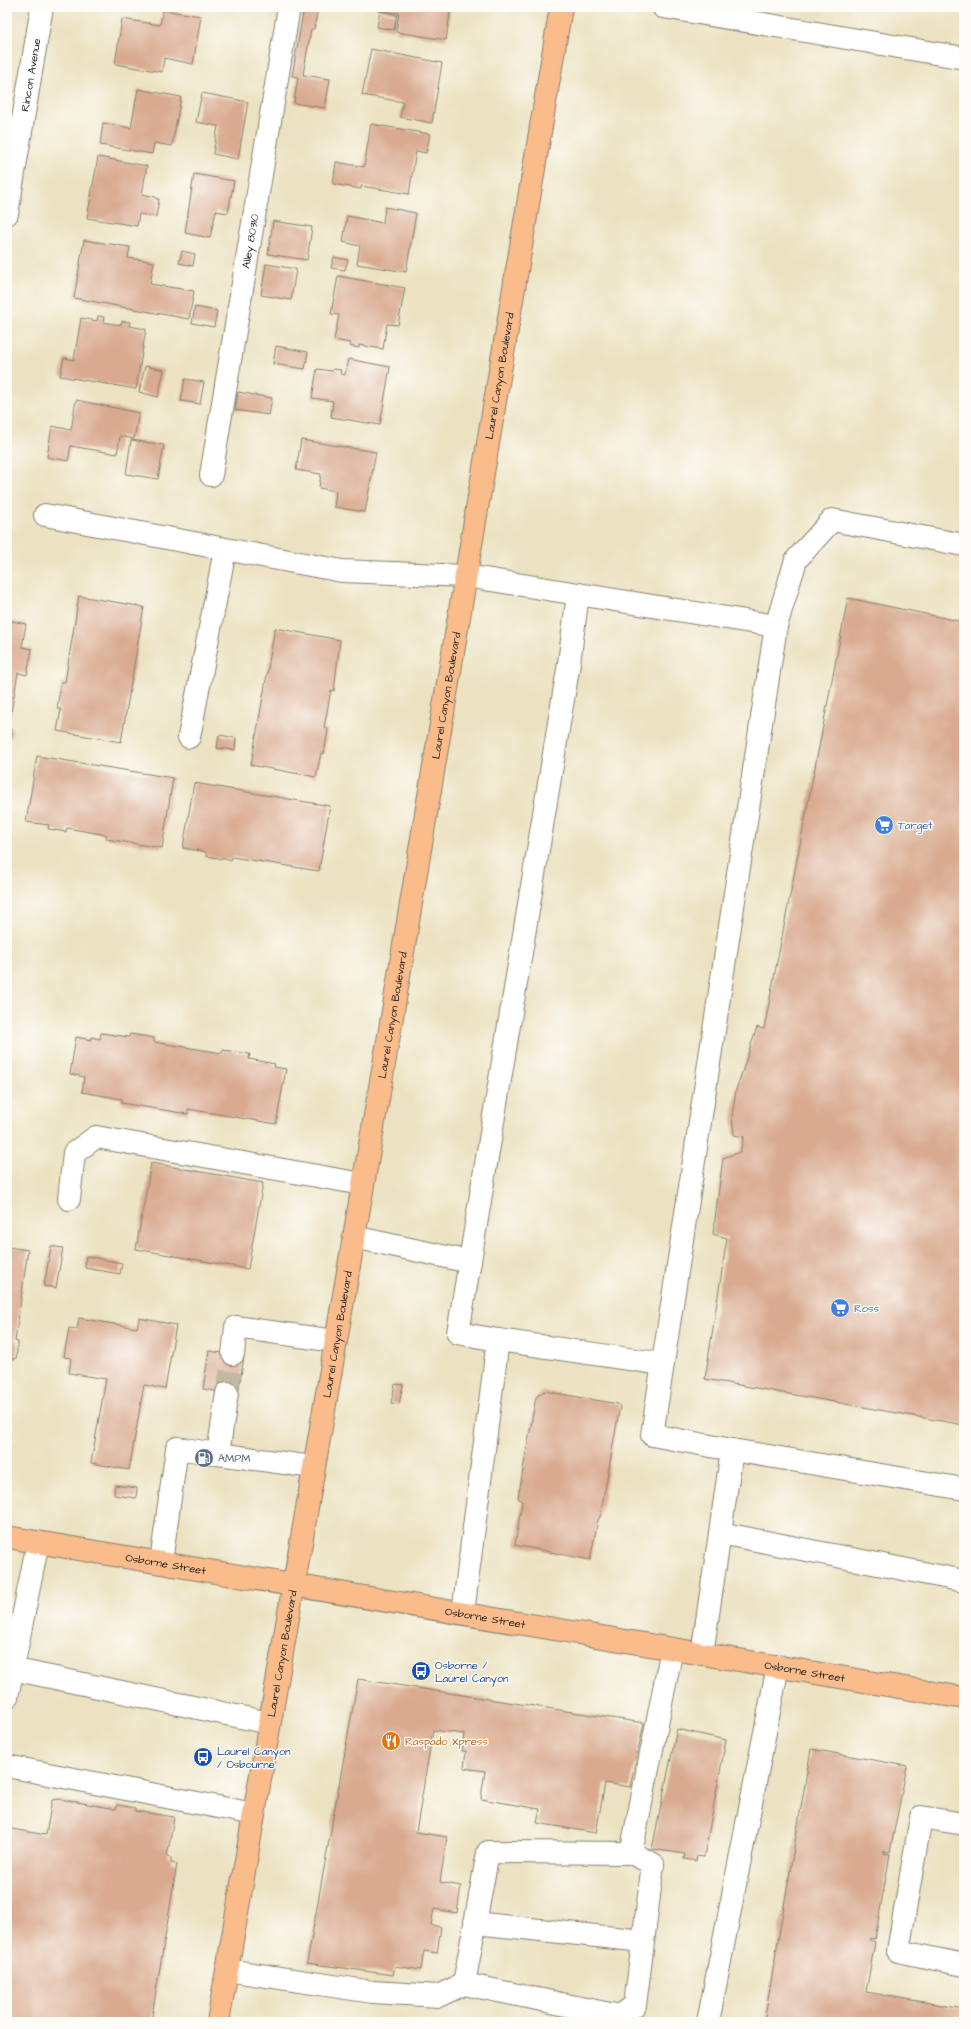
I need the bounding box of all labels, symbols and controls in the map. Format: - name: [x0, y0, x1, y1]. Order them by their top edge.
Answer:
- street label: Rincon Avenue: [17, 37, 45, 113]
- street label: Alley 80310: [239, 213, 262, 270]
- street label: Laurel Canyon Boulevard: [482, 311, 518, 441]
- street label: Laurel Canyon Boulevard: [428, 631, 464, 760]
- supermarket icon: Target: [873, 814, 895, 836]
- place label: Target: [898, 818, 933, 834]
- street label: Laurel Canyon Boulevard: [375, 950, 411, 1080]
- street label: Laurel Canyon Boulevard: [319, 1269, 356, 1399]
- supermarket icon: Ross: [829, 1297, 851, 1319]
- place label: Ross: [854, 1301, 880, 1316]
- fuel station icon: AMPM: [193, 1447, 215, 1469]
- place label: AMPM: [218, 1451, 250, 1466]
- street label: Osborne Street: [124, 1550, 208, 1578]
- street label: Laurel Canyon Boulevard: [264, 1589, 301, 1718]
- street label: Osborne Street: [444, 1604, 527, 1632]
- place label: Osborne / Laurel Canyon: [435, 1658, 509, 1687]
- street label: Osborne Street: [763, 1658, 847, 1686]
- bus stop icon: Osborne / Laurel Canyon: [410, 1660, 432, 1682]
- restaurant icon: Raspado Xpress: [380, 1730, 402, 1752]
- place label: Raspado Xpress: [405, 1734, 488, 1749]
- place label: Laurel Canyon / Osbourne: [217, 1744, 291, 1772]
- bus stop icon: Laurel Canyon / Osbourne: [192, 1746, 214, 1768]

